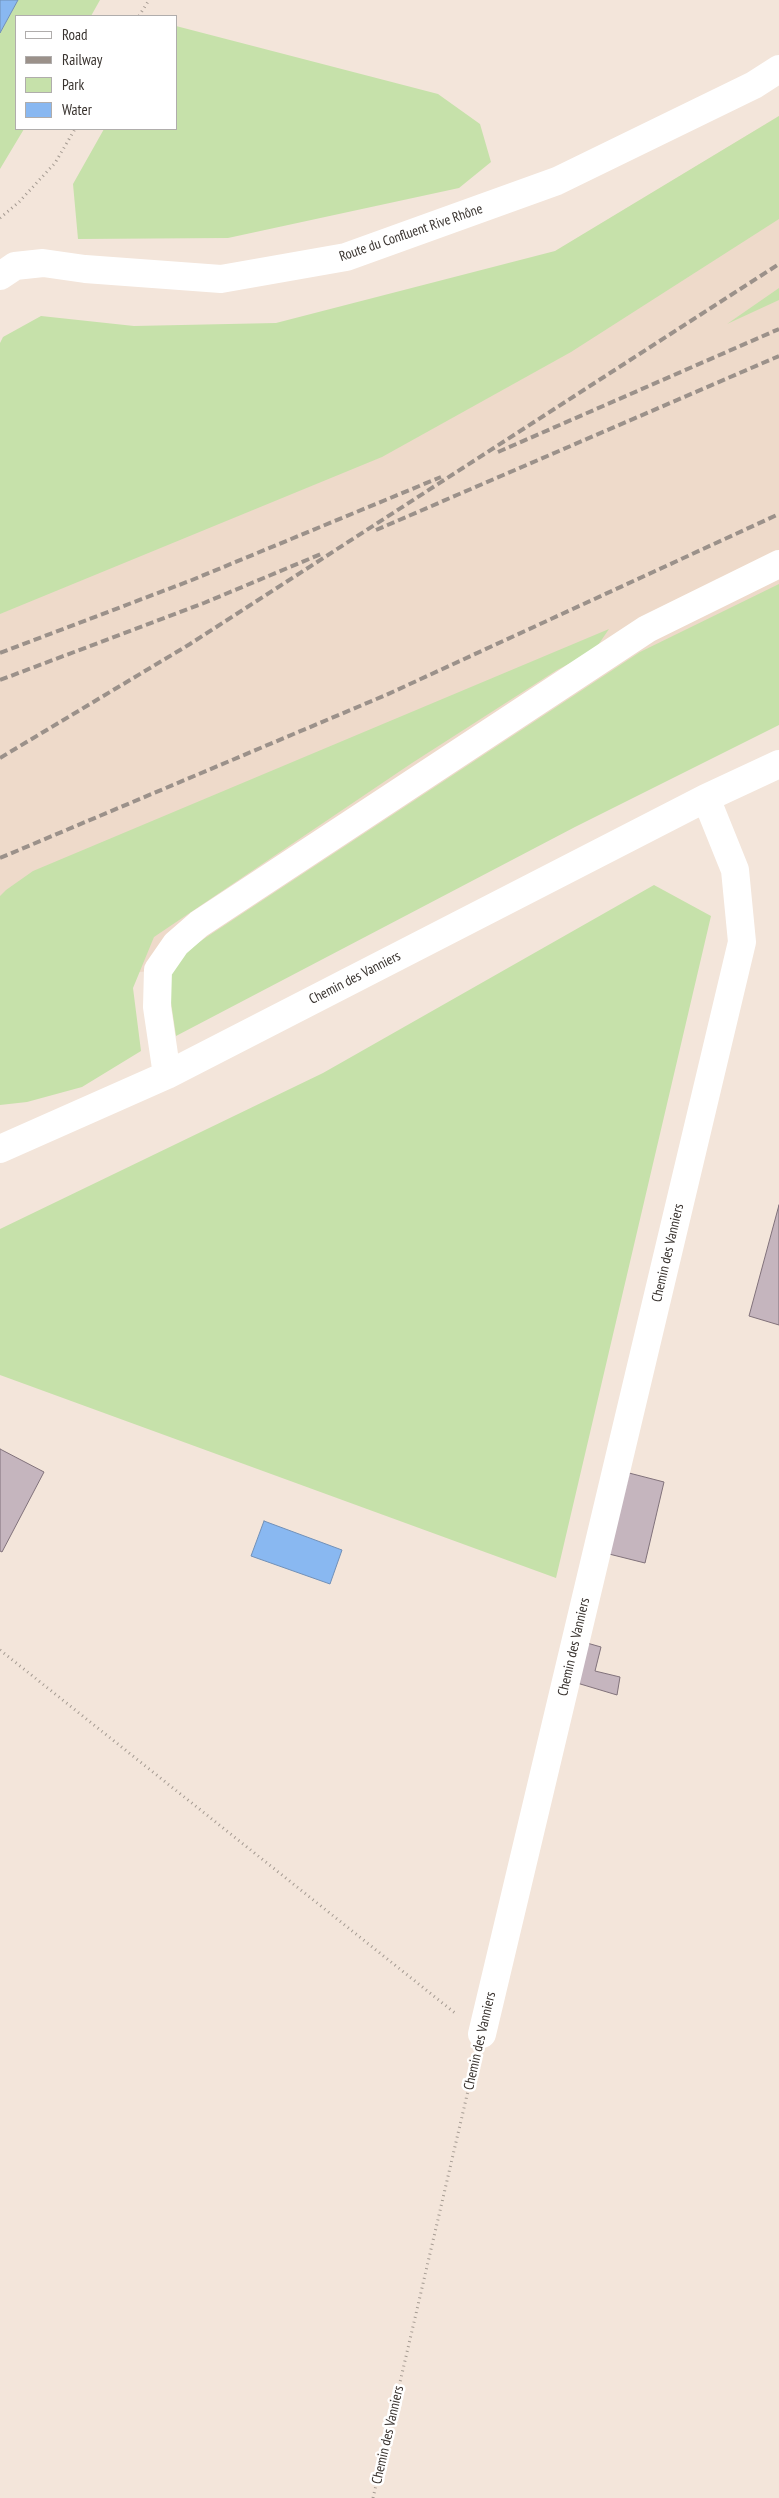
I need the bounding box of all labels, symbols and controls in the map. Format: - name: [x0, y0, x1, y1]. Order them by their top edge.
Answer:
- legend: [15, 15, 178, 130]
- text: Road: [62, 25, 88, 44]
- text: Railway: [62, 50, 102, 69]
- text: Park: [62, 75, 84, 94]
- text: Water: [62, 100, 92, 119]
- street label: Route du Confluent Rive Rhône: [337, 201, 485, 265]
- street label: Chemin des Vanniers: [306, 948, 404, 1008]
- street label: Chemin des Vanniers: [649, 1202, 687, 1304]
- street label: Chemin des Vanniers: [555, 1596, 593, 1698]
- street label: Chemin des Vanniers: [461, 1990, 499, 2092]
- street label: Chemin des Vanniers: [369, 2384, 407, 2486]

